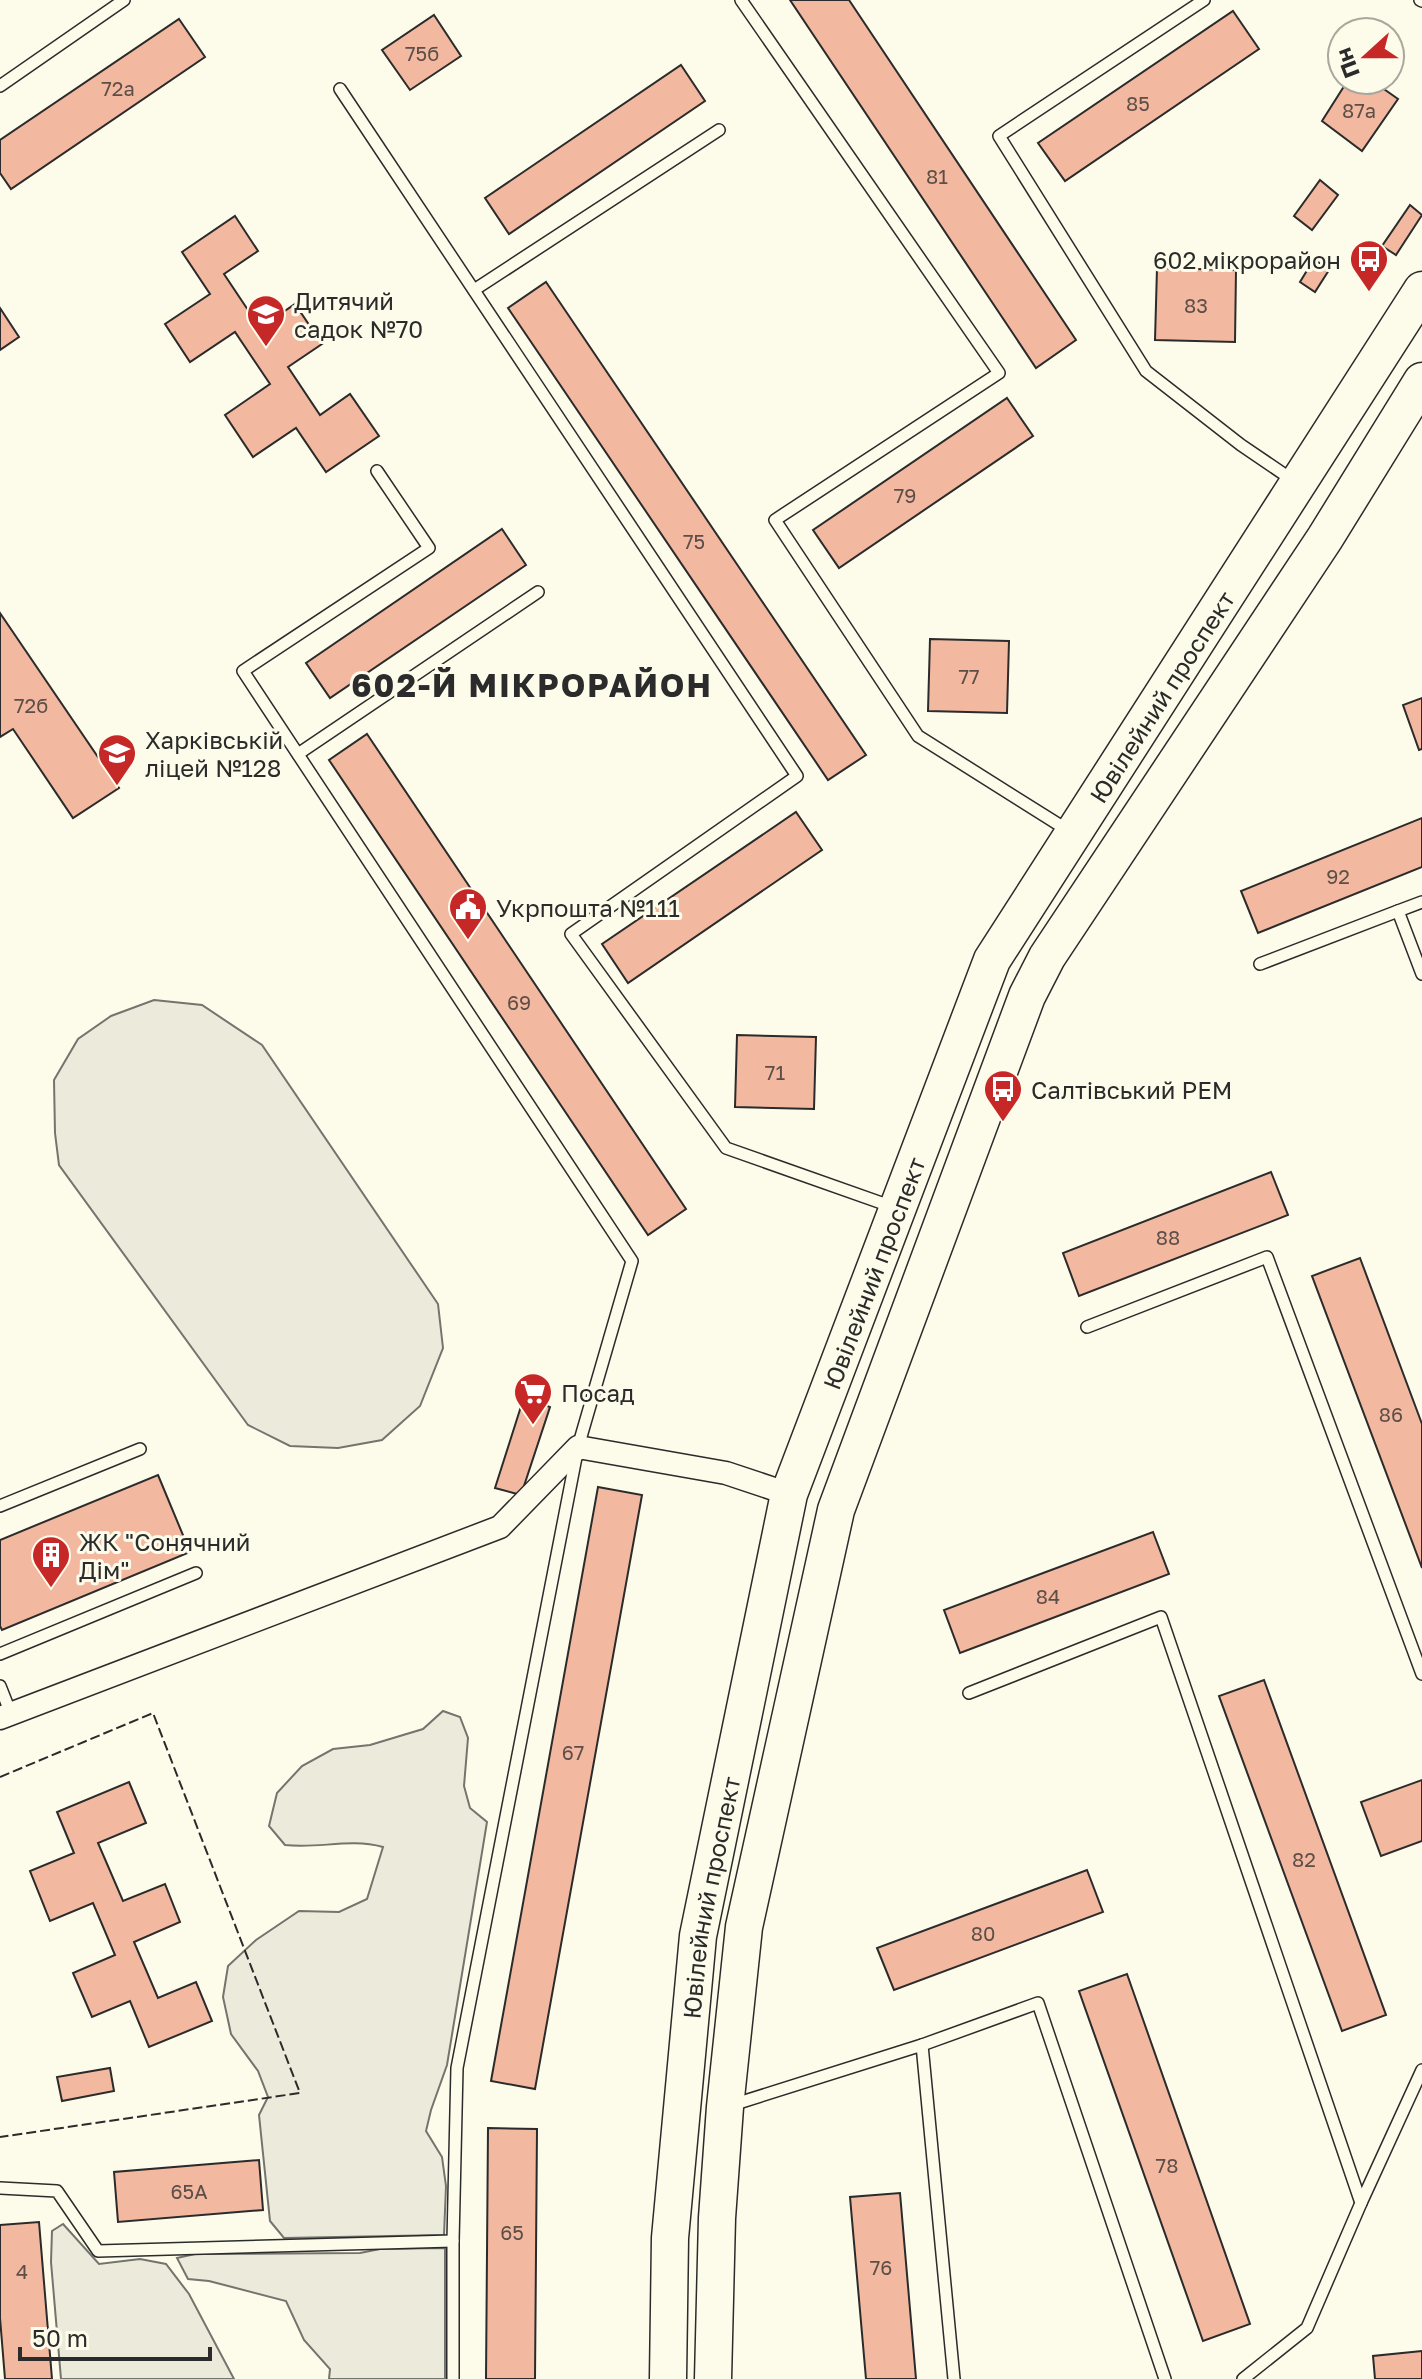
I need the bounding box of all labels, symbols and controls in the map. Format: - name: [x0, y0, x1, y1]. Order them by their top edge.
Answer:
- north arrow: [1326, 16, 1406, 96]
- house number: 75б: [405, 41, 439, 65]
- text: Пн: [1329, 45, 1365, 82]
- house number: 72а: [101, 76, 135, 100]
- house number: 85: [1126, 91, 1150, 115]
- house number: 87а: [1342, 98, 1376, 122]
- house number: 81: [926, 164, 948, 188]
- bus stop icon: 602 мікрорайон: [1348, 238, 1390, 293]
- place label: 602 мікрорайон: [1153, 245, 1341, 274]
- place label: Дитячий садок №70: [294, 286, 423, 343]
- school or university icon: Дитячий садок №70: [245, 293, 287, 348]
- house number: 83: [1184, 293, 1208, 317]
- house number: 79: [894, 483, 916, 507]
- house number: 75: [683, 529, 705, 553]
- street label: Ювілейний проспект: [1083, 585, 1240, 808]
- house number: 77: [958, 664, 980, 688]
- district label: 602-Й МІКРОРАЙОН: [351, 666, 713, 704]
- house number: 72б: [14, 693, 48, 717]
- place label: Харківській ліцей №128: [145, 725, 283, 782]
- school or university icon: Харківській ліцей №128: [96, 732, 138, 787]
- house number: 92: [1326, 864, 1350, 888]
- public building icon: Укрпошта №111: [447, 886, 489, 941]
- place label: Укрпошта №111: [496, 893, 680, 922]
- house number: 69: [507, 990, 531, 1014]
- house number: 71: [765, 1060, 785, 1084]
- bus stop icon: Салтівський РЕМ: [982, 1068, 1024, 1123]
- place label: Салтівський РЕМ: [1031, 1075, 1232, 1104]
- street label: Ювілейний проспект: [816, 1153, 930, 1393]
- house number: 88: [1156, 1225, 1180, 1249]
- supermarket icon: Посад: [512, 1371, 554, 1426]
- place label: Посад: [561, 1378, 635, 1407]
- house number: 86: [1379, 1402, 1403, 1426]
- place label: ЖК "Сонячний Дім": [79, 1527, 250, 1584]
- building icon: ЖК "Сонячний Дім": [30, 1534, 72, 1589]
- house number: 84: [1036, 1584, 1060, 1608]
- house number: 67: [562, 1740, 584, 1764]
- street label: Ювілейний проспект: [676, 1774, 745, 2020]
- house number: 82: [1292, 1847, 1316, 1871]
- house number: 80: [971, 1921, 995, 1945]
- house number: 78: [1156, 2153, 1178, 2177]
- house number: 65А: [170, 2179, 208, 2203]
- house number: 65: [500, 2220, 524, 2244]
- house number: 76: [870, 2255, 892, 2279]
- house number: 4: [16, 2259, 28, 2283]
- scale bar: [20, 2311, 210, 2361]
- text: 50 m: [32, 2323, 88, 2352]

